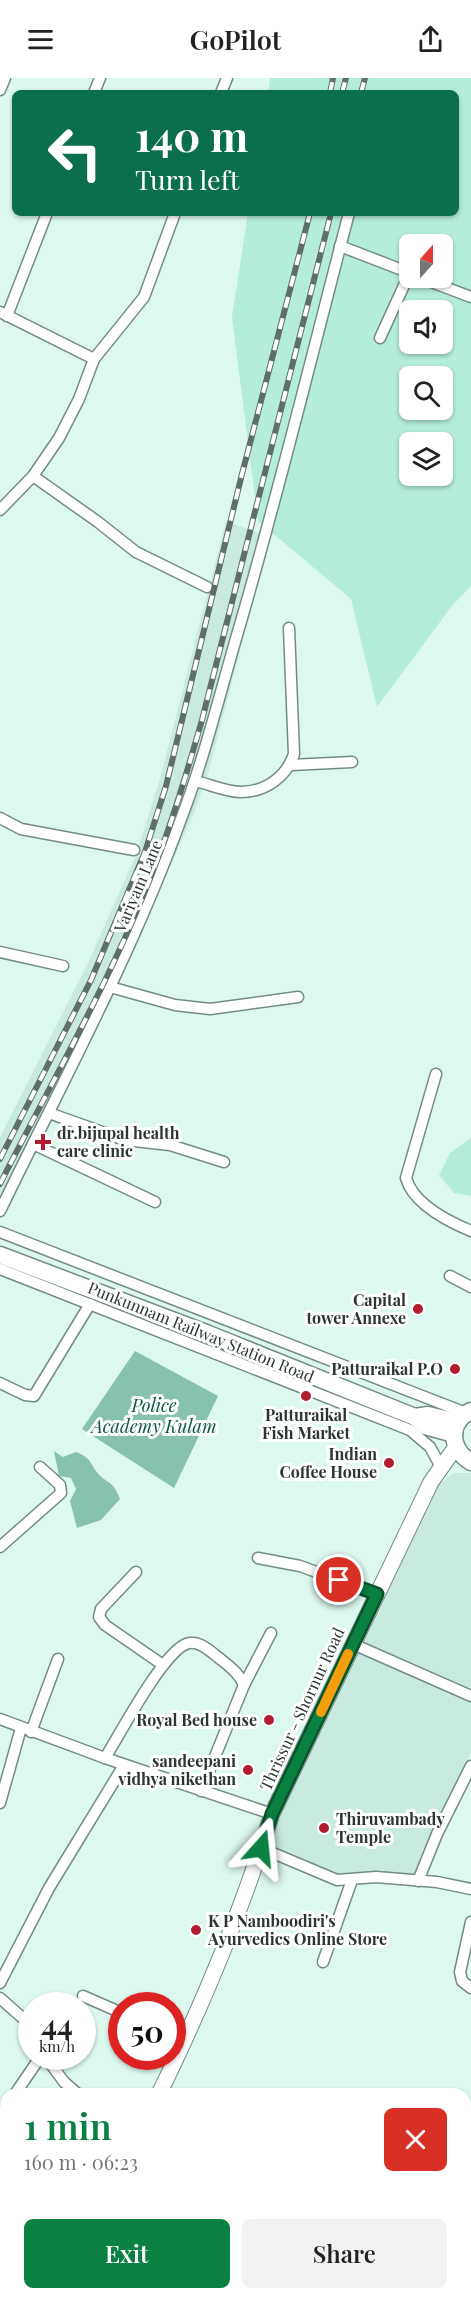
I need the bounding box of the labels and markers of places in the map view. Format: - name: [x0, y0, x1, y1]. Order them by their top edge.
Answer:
- place label: dr.bijupal health care clinic: [57, 1122, 180, 1161]
- marker: dr.bijupal health care clinic: [34, 1133, 52, 1151]
- place label: Capital tower Annexe: [306, 1289, 406, 1328]
- marker: Capital tower Annexe: [411, 1302, 425, 1316]
- place label: Patturaikal P.O: [331, 1358, 443, 1379]
- marker: Patturaikal P.O: [448, 1362, 462, 1376]
- marker: Patturaikal Fish Market: [299, 1389, 313, 1403]
- place label: Patturaikal Fish Market: [262, 1404, 350, 1443]
- place label: Indian Coffee House: [280, 1443, 377, 1482]
- marker: Indian Coffee House: [382, 1456, 396, 1470]
- pin: [313, 1554, 364, 1605]
- place label: Royal Bed house: [136, 1709, 257, 1730]
- marker: Royal Bed house: [262, 1713, 276, 1727]
- place label: sandeepani vidhya nikethan: [117, 1750, 236, 1789]
- marker: sandeepani vidhya nikethan: [241, 1763, 255, 1777]
- place label: Thiruvambady Temple: [336, 1808, 445, 1847]
- marker: Thiruvambady Temple: [317, 1821, 331, 1835]
- place label: K P Namboodiri's Ayurvedics Online Store: [207, 1910, 387, 1949]
- marker: K P Namboodiri's Ayurvedics Online Store: [189, 1923, 203, 1937]

